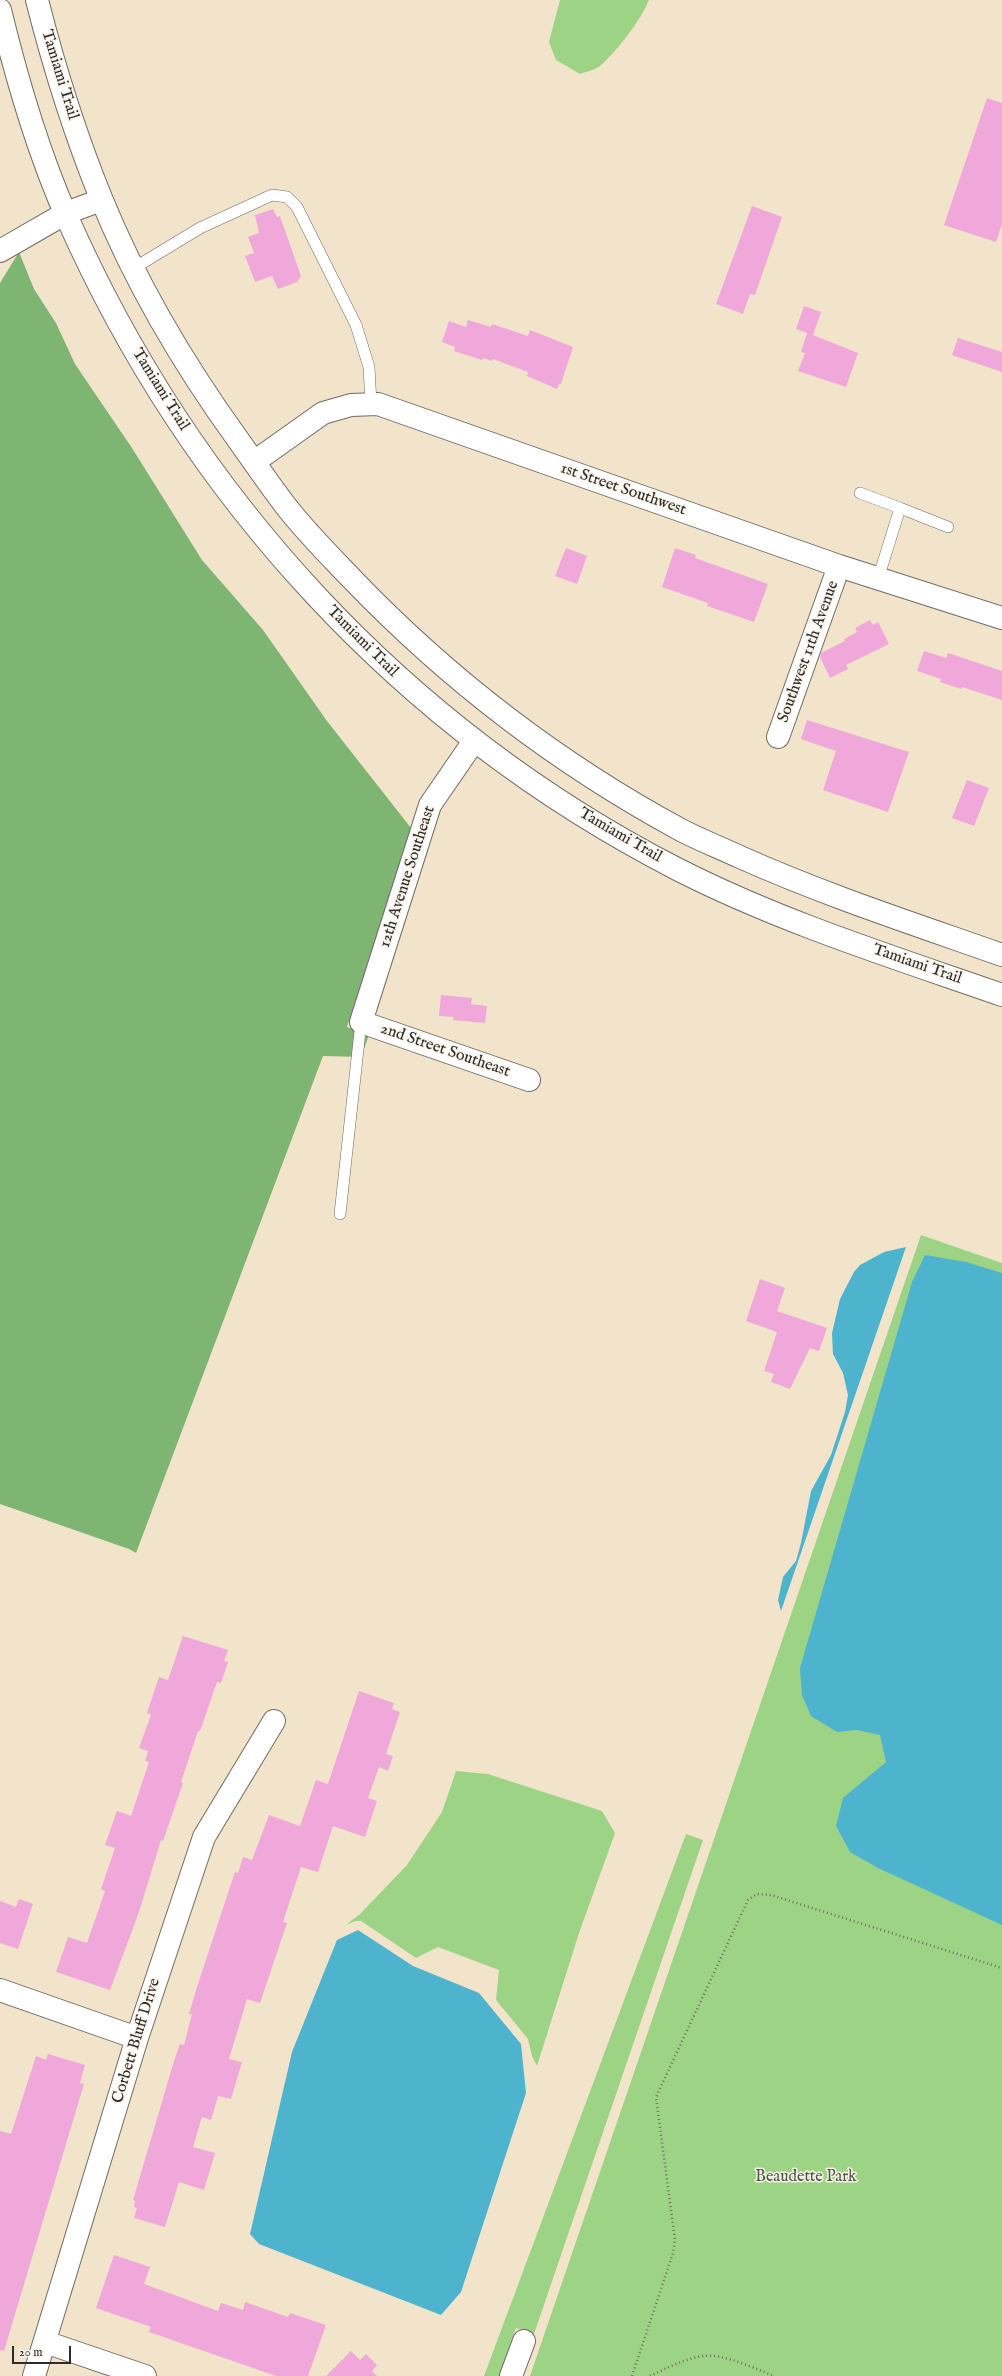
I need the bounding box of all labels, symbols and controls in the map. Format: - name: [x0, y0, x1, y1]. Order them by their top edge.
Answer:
- street label: Tamiami Trail: [36, 28, 82, 122]
- street label: Tamiami Trail: [127, 346, 193, 434]
- street label: 1st Street Southwest: [558, 460, 688, 520]
- street label: Southwest 11th Avenue: [774, 578, 844, 726]
- street label: Tamiami Trail: [322, 602, 402, 682]
- street label: 12th Avenue Southeast: [376, 804, 440, 950]
- street label: Tamiami Trail: [575, 804, 665, 868]
- street label: Tamiami Trail: [870, 941, 964, 989]
- street label: 2nd Street Southeast: [378, 1020, 512, 1082]
- street label: Corbett Bluff Drive: [109, 1976, 165, 2106]
- park label: Beaudette Park: [755, 2168, 857, 2188]
- scale bar: [14, 2338, 73, 2364]
- text: 20 m: [19, 2345, 42, 2360]

